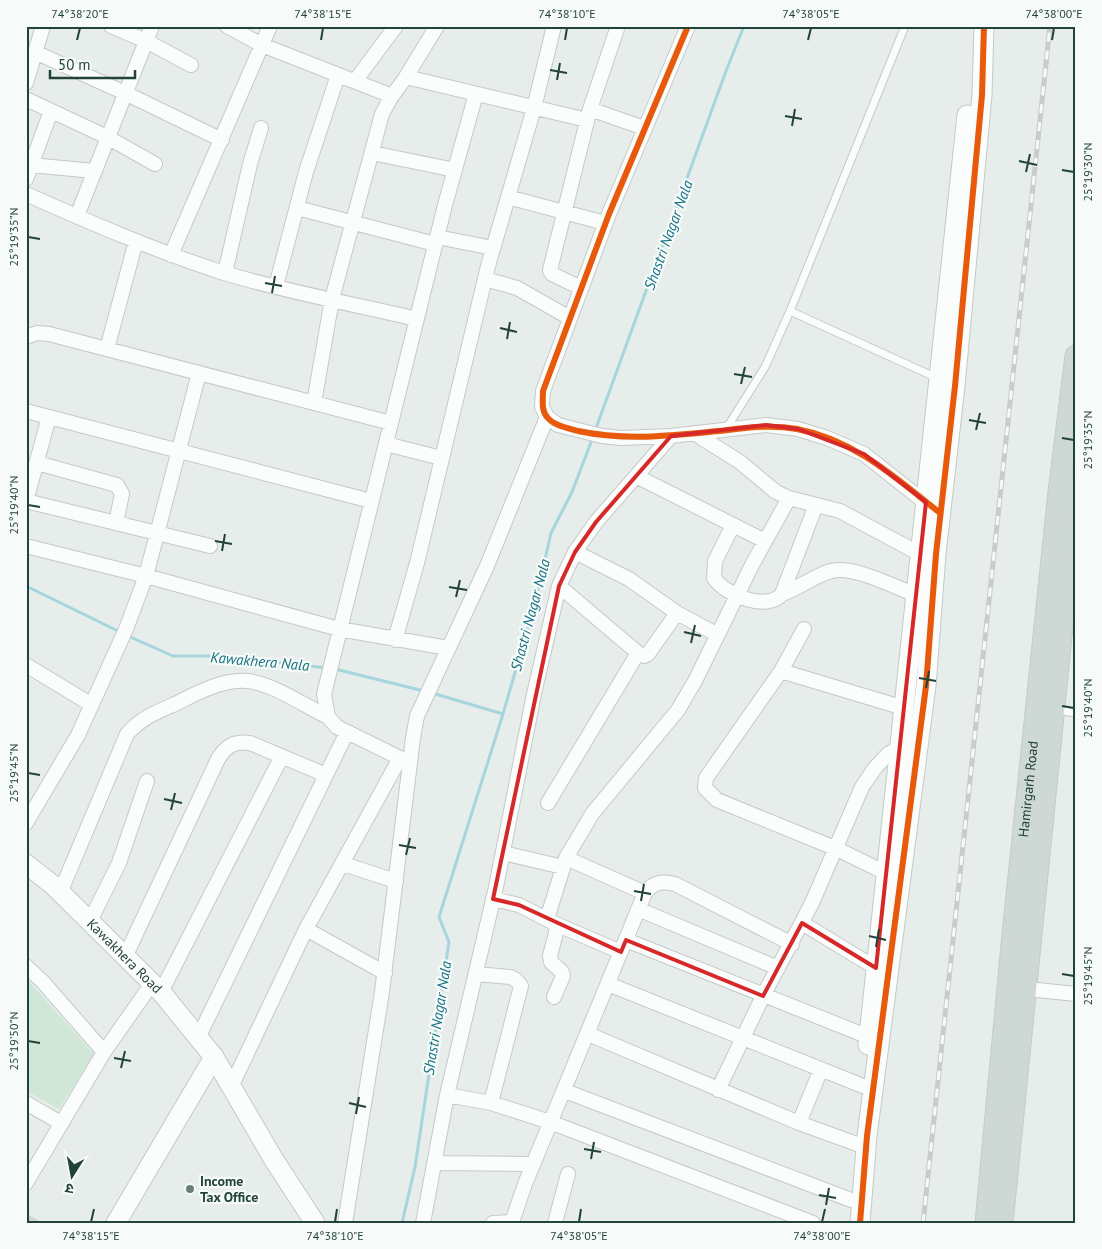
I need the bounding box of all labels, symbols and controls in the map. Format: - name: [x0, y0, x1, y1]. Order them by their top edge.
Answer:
- text: 74°38'20"E: [51, 6, 109, 21]
- text: 74°38'15"E: [294, 6, 352, 21]
- text: 74°38'10"E: [538, 6, 596, 21]
- text: 74°38'05"E: [782, 6, 840, 21]
- text: 74°38'00"E: [1025, 6, 1083, 21]
- scale bar: [50, 48, 135, 80]
- text: 50 m: [58, 55, 91, 74]
- text: 25°19'30"N: [1080, 142, 1095, 202]
- water label: Shastri Nagar Nala: [639, 177, 697, 292]
- text: 25°19'35"N: [6, 207, 21, 267]
- text: 25°19'35"N: [1080, 410, 1095, 470]
- text: 25°19'40"N: [6, 475, 21, 535]
- water label: Shastri Nagar Nala: [506, 556, 554, 673]
- water label: Kawakhera Nala: [210, 647, 311, 675]
- text: 25°19'40"N: [1080, 678, 1095, 738]
- street label: Hamirgarh Road: [1014, 740, 1042, 838]
- text: 25°19'45"N: [6, 743, 21, 803]
- street label: Kawakhera Road: [83, 915, 166, 997]
- text: 25°19'45"N: [1080, 946, 1095, 1006]
- water label: Shastri Nagar Nala: [419, 959, 456, 1076]
- text: 25°19'50"N: [6, 1011, 21, 1071]
- north arrow: [48, 1152, 98, 1202]
- place label: Income Tax Office: [200, 1172, 258, 1206]
- text: उ: [63, 1179, 75, 1198]
- marker: Income Tax Office: [184, 1183, 196, 1195]
- text: 74°38'15"E: [62, 1228, 120, 1243]
- text: 74°38'10"E: [306, 1228, 364, 1243]
- text: 74°38'05"E: [550, 1228, 608, 1243]
- text: 74°38'00"E: [793, 1228, 851, 1243]

